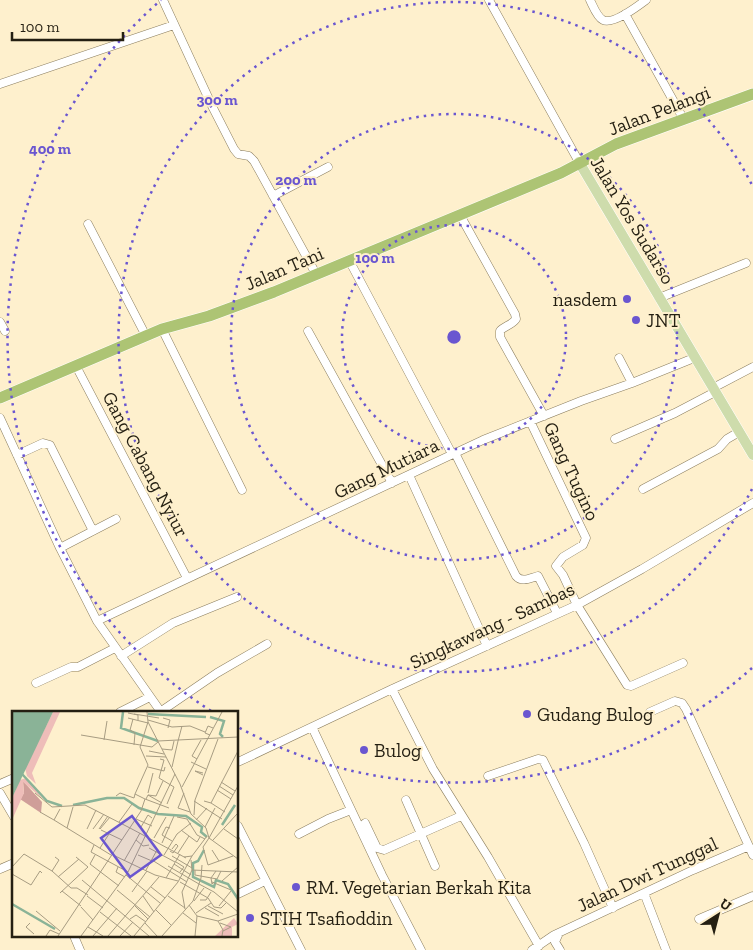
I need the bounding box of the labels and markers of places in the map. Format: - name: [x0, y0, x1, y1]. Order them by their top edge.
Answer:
- place label: nasdem: [553, 288, 618, 311]
- marker: nasdem: [621, 293, 633, 305]
- place label: JNT: [646, 309, 681, 332]
- marker: JNT: [630, 314, 642, 326]
- centre of rings: [445, 328, 463, 346]
- place label: Gudang Bulog: [537, 703, 654, 726]
- marker: Gudang Bulog: [521, 708, 533, 720]
- place label: Bulog: [374, 739, 422, 762]
- marker: Bulog: [358, 744, 370, 756]
- place label: RM. Vegetarian Berkah Kita: [306, 876, 531, 899]
- marker: RM. Vegetarian Berkah Kita: [290, 881, 302, 893]
- place label: STIH Tsafioddin: [260, 907, 393, 930]
- marker: STIH Tsafioddin: [244, 912, 256, 924]

